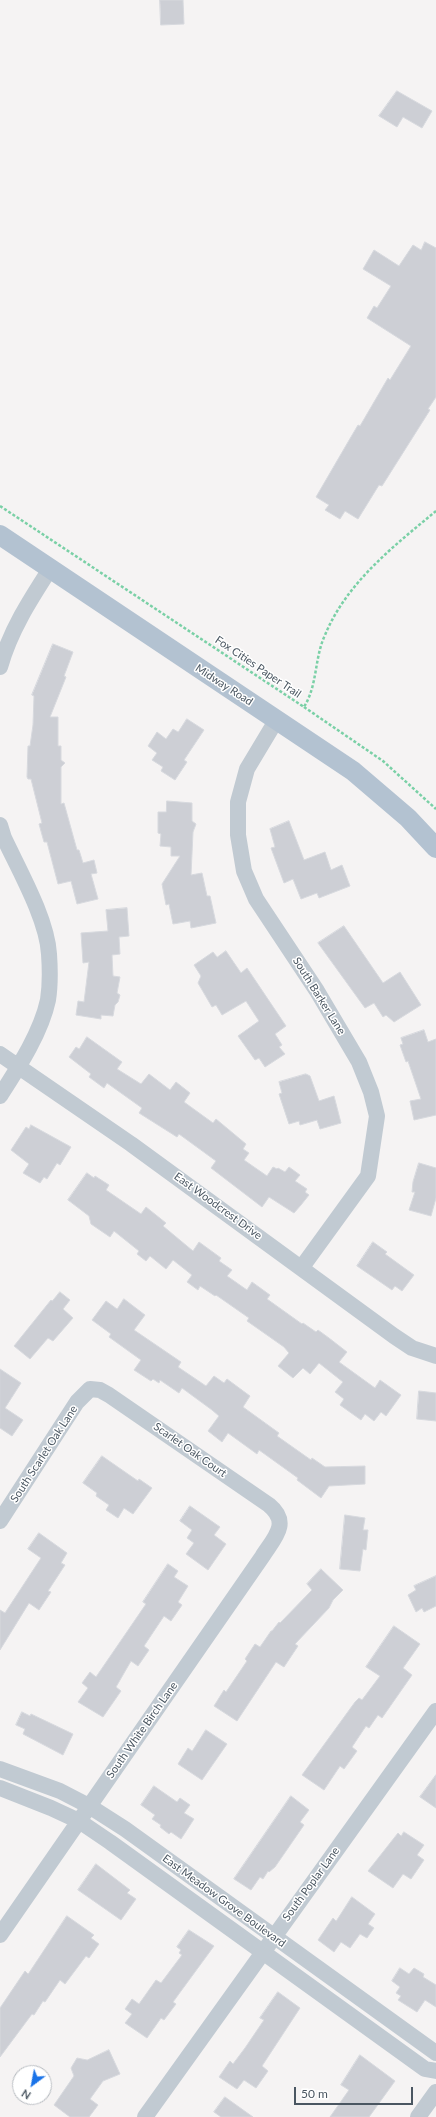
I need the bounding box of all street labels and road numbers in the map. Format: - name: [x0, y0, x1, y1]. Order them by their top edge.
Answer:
- street label: Fox Cities Paper Trail: [213, 633, 303, 701]
- street label: Midway Road: [193, 662, 255, 708]
- street label: South Barker Lane: [290, 955, 348, 1037]
- street label: East Woodcrest Drive: [172, 1170, 264, 1242]
- street label: South Scarlet Oak Lane: [8, 1403, 80, 1505]
- street label: Scarlet Oak Court: [151, 1420, 229, 1480]
- street label: South White Birch Lane: [104, 1679, 180, 1781]
- street label: South Poplar Lane: [280, 1845, 342, 1923]
- street label: East Meadow Grove Boulevard: [160, 1852, 288, 1950]

